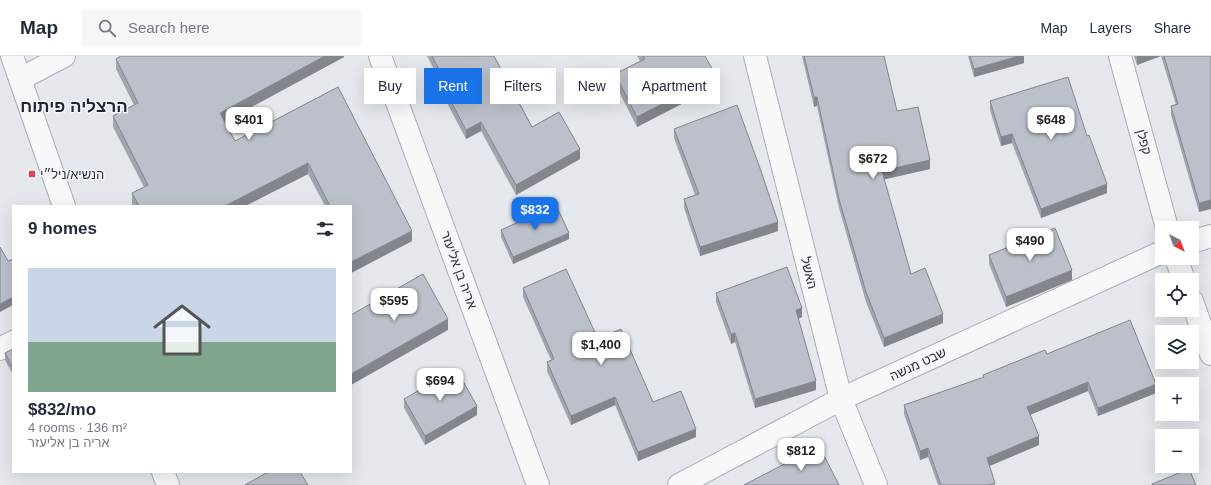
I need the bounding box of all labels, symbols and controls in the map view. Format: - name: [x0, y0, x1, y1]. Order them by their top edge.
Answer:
- search box: [82, 10, 362, 46]
- text: Map: [20, 17, 58, 38]
- icon: search: [96, 17, 118, 39]
- text: Search here: [128, 19, 210, 36]
- text: Map: [1040, 20, 1068, 36]
- text: Layers: [1090, 20, 1132, 36]
- text: Share: [1154, 20, 1191, 36]
- chip: Buy: [364, 68, 416, 104]
- chip: Rent: [424, 68, 482, 104]
- chip: Filters: [490, 68, 556, 104]
- chip: New: [564, 68, 620, 104]
- chip: Apartment: [628, 68, 720, 104]
- district label: הרצליה פיתוח: [20, 97, 128, 116]
- pin: $401: [225, 107, 273, 141]
- pin: $648: [1027, 107, 1075, 141]
- text: $401: [235, 112, 263, 127]
- text: $648: [1037, 112, 1065, 127]
- street label: קפלן: [1133, 128, 1155, 156]
- pin: $672: [849, 146, 897, 180]
- text: $672: [859, 151, 887, 166]
- place label: הנשיא/ניל״י: [40, 167, 104, 182]
- marker: הנשיא/ניל״י: [27, 169, 37, 179]
- pin: $832: [511, 197, 559, 231]
- text: $832: [521, 202, 549, 217]
- icon: filters: [314, 218, 336, 240]
- text: 9 homes: [28, 219, 97, 238]
- north arrow: [1155, 221, 1199, 265]
- map controls: [1155, 221, 1199, 473]
- pin: $490: [1006, 228, 1054, 262]
- street label: אריה בן אליעזר: [438, 229, 480, 311]
- text: $490: [1016, 233, 1044, 248]
- street label: האשל: [798, 255, 820, 291]
- button: locate: [1155, 273, 1199, 317]
- pin: $595: [370, 288, 418, 322]
- text: $595: [380, 293, 408, 308]
- icon: home: [146, 294, 218, 366]
- button: layers: [1155, 325, 1199, 369]
- pin: $1,400: [568, 332, 634, 366]
- text: $1,400: [581, 337, 621, 352]
- street label: שבט מנשה: [887, 344, 949, 384]
- pin: $694: [416, 368, 464, 402]
- text: $694: [426, 373, 454, 388]
- button: +: [1155, 377, 1199, 421]
- text: $832/mo: [28, 400, 96, 419]
- text: 4 rooms · 136 m²: [28, 420, 127, 435]
- button: −: [1155, 429, 1199, 473]
- text: אריה בן אליעזר: [28, 435, 110, 450]
- pin: $812: [777, 438, 825, 472]
- text: $812: [787, 443, 815, 458]

